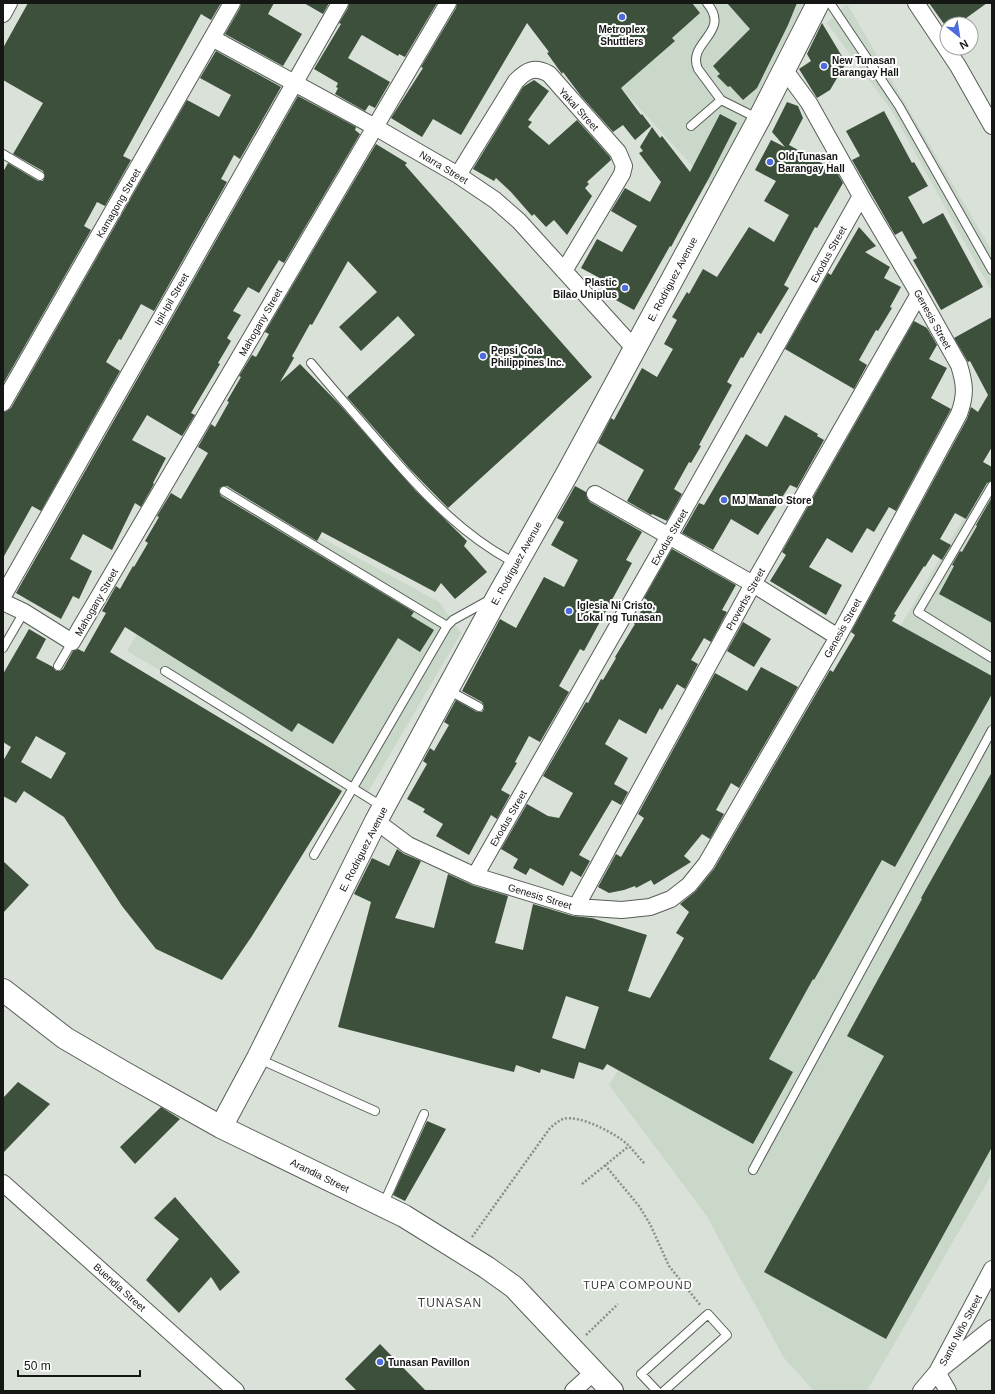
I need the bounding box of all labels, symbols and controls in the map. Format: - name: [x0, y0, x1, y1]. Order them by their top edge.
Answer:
- marker: Metroplex Shuttlers: [617, 12, 627, 22]
- north arrow: [939, 16, 979, 56]
- place label: Metroplex Shuttlers: [598, 24, 646, 47]
- text: N: [958, 37, 970, 52]
- place label: New Tunasan Barangay Hall: [832, 55, 899, 78]
- marker: New Tunasan Barangay Hall: [819, 61, 829, 71]
- street label: Yakal Street: [557, 86, 601, 133]
- street label: Narra Street: [418, 149, 470, 186]
- place label: Old Tunasan Barangay Hall: [778, 151, 845, 174]
- marker: Old Tunasan Barangay Hall: [765, 157, 775, 167]
- street label: Kamagong Street: [94, 167, 143, 240]
- street label: Exodus Street: [808, 224, 849, 284]
- street label: E. Rodriguez Avenue: [646, 235, 700, 323]
- street label: Ipil-Ipil Street: [152, 271, 191, 327]
- place label: Plastic Bilao Uniplus: [553, 277, 617, 300]
- marker: Plastic Bilao Uniplus: [620, 283, 630, 293]
- street label: Mahogany Street: [237, 286, 284, 358]
- street label: Genesis Street: [912, 288, 954, 351]
- place label: Pepsi Cola Philippines Inc.: [491, 345, 565, 368]
- marker: Pepsi Cola Philippines Inc.: [478, 351, 488, 361]
- marker: MJ Manalo Store: [719, 495, 729, 505]
- place label: MJ Manalo Store: [732, 495, 812, 506]
- street label: Exodus Street: [649, 507, 690, 567]
- street label: E. Rodriguez Avenue: [489, 519, 544, 607]
- street label: Mahogany Street: [73, 566, 120, 638]
- street label: Proverbs Street: [724, 566, 767, 632]
- street label: Genesis Street: [822, 596, 863, 660]
- place label: Iglesia Ni Cristo, Lokal ng Tunasan: [577, 600, 661, 623]
- marker: Iglesia Ni Cristo, Lokal ng Tunasan: [564, 606, 574, 616]
- street label: Exodus Street: [488, 788, 529, 848]
- street label: E. Rodriguez Avenue: [337, 805, 390, 894]
- street label: Genesis Street: [507, 882, 573, 911]
- street label: Arandia Street: [289, 1156, 351, 1194]
- street label: Buendia Street: [91, 1261, 148, 1314]
- district label: TUPA COMPOUND: [583, 1279, 693, 1291]
- street label: Santo Niño Street: [937, 1293, 984, 1368]
- district label: TUNASAN: [418, 1296, 482, 1310]
- scale bar: [18, 1352, 140, 1378]
- marker: Tunasan Pavillon: [375, 1357, 385, 1367]
- place label: Tunasan Pavillon: [388, 1357, 470, 1368]
- text: 50 m: [24, 1359, 51, 1373]

